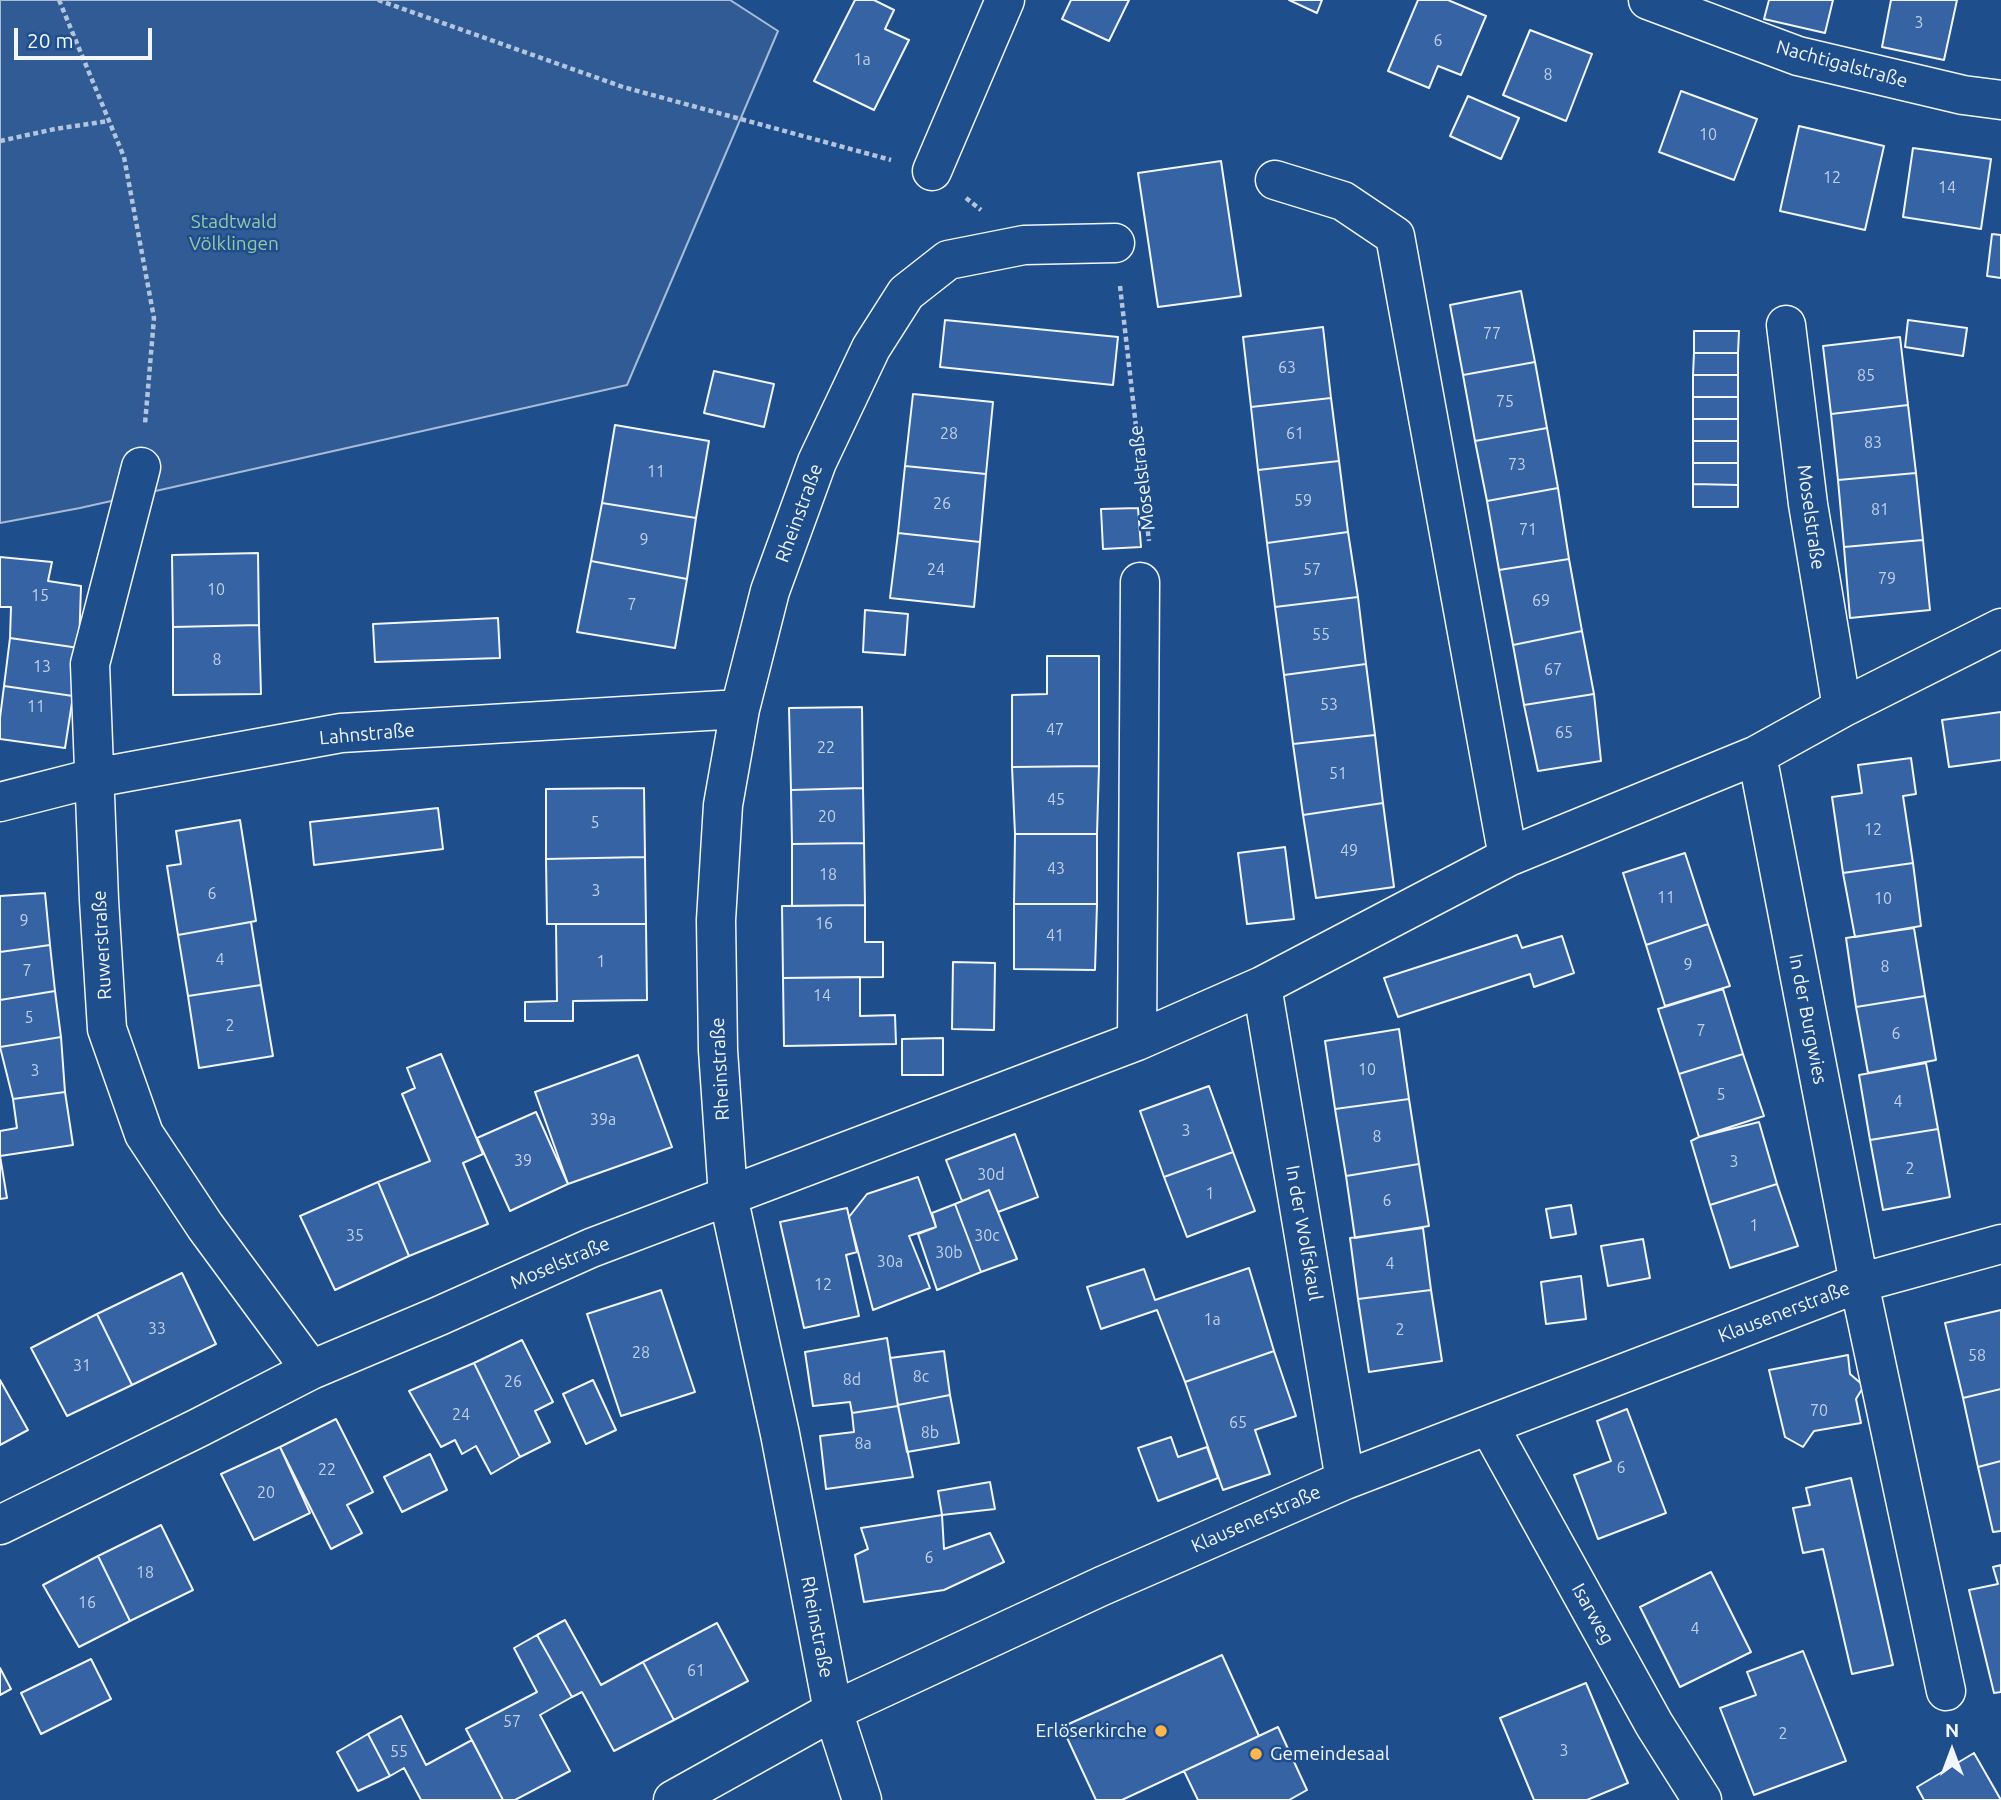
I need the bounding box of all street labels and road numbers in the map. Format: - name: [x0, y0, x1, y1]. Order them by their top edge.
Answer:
- street label: Nachtigalstraße: [1774, 35, 1910, 93]
- street label: Moselstraße: [1124, 424, 1160, 532]
- street label: Rheinstraße: [771, 461, 827, 565]
- street label: Moselstraße: [1792, 463, 1830, 571]
- street label: Lahnstraße: [318, 718, 416, 750]
- street label: Ruwerstraße: [88, 890, 116, 1000]
- street label: In der Burgwies: [1784, 952, 1832, 1086]
- street label: Rheinstraße: [706, 1017, 734, 1121]
- street label: In der Wolfskaul: [1281, 1163, 1327, 1303]
- street label: Moselstraße: [507, 1232, 613, 1294]
- street label: Klausenerstraße: [1715, 1276, 1853, 1348]
- street label: Klausenerstraße: [1188, 1480, 1324, 1558]
- street label: Rheinstraße: [796, 1574, 838, 1680]
- street label: Isarweg: [1567, 1579, 1619, 1649]

